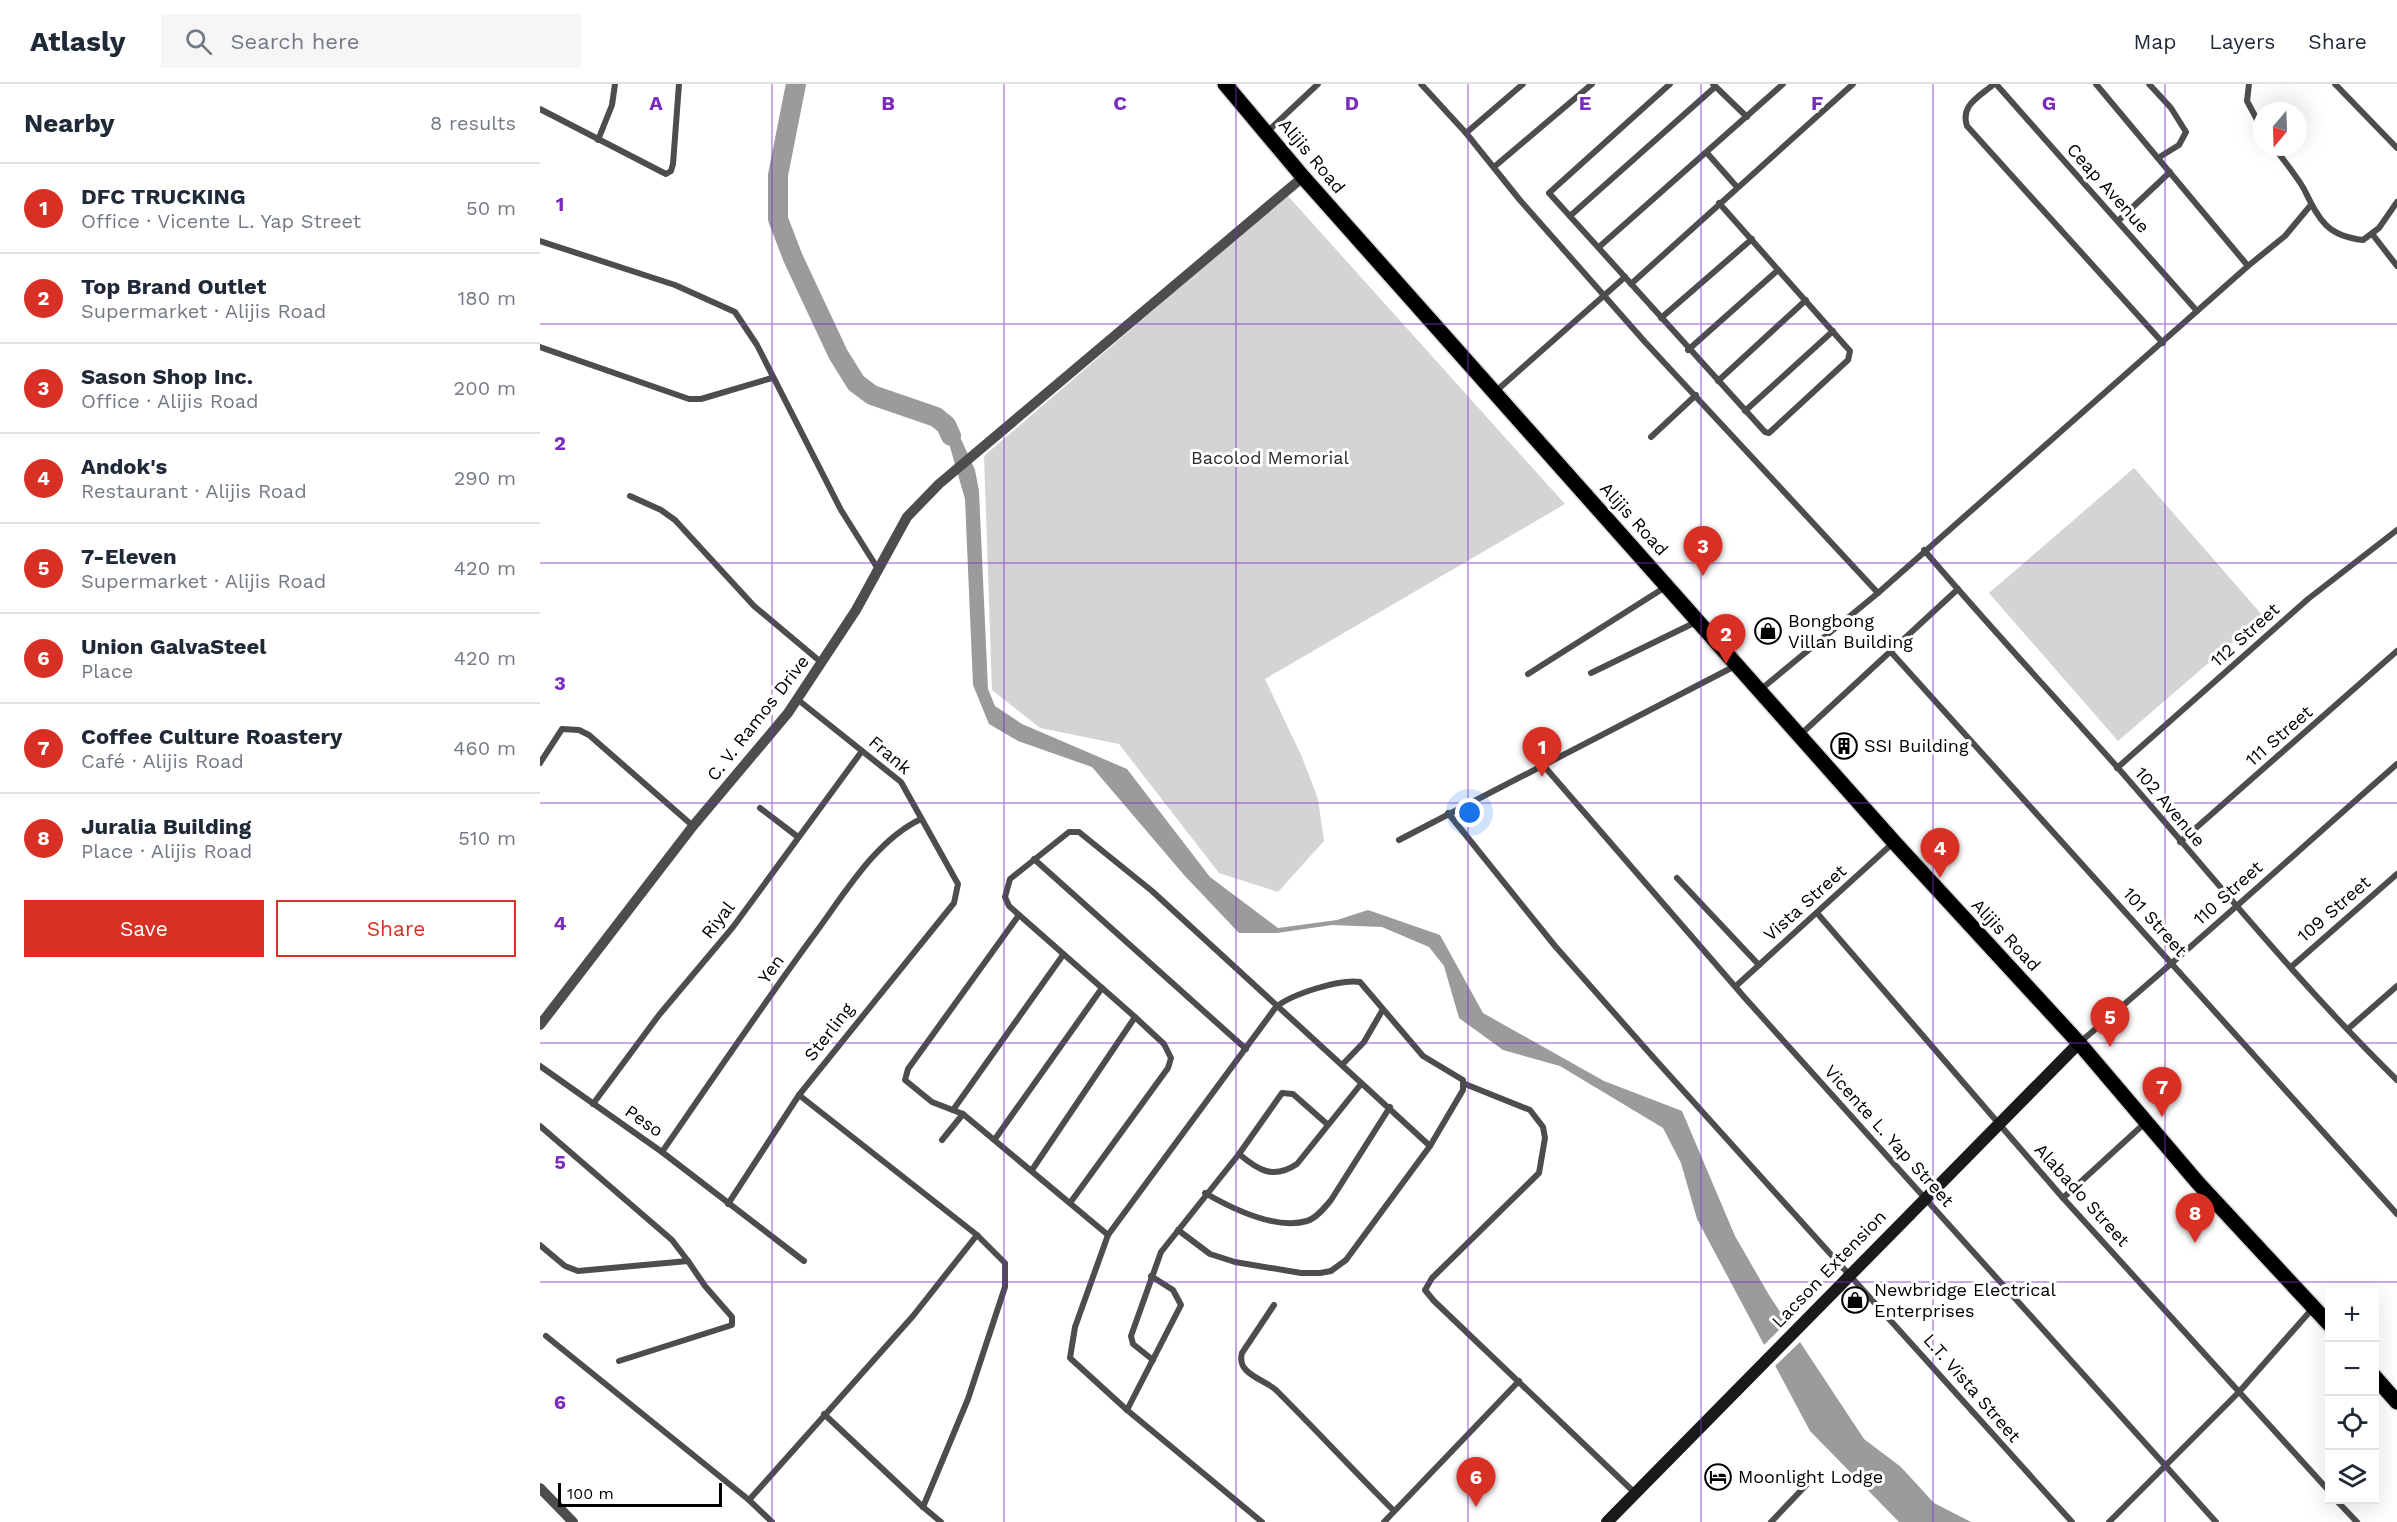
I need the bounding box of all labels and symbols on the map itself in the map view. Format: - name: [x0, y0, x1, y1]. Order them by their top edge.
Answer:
- text: A: [649, 91, 663, 115]
- text: B: [881, 91, 895, 115]
- text: C: [1113, 91, 1127, 115]
- text: D: [1345, 91, 1359, 115]
- text: E: [1579, 91, 1591, 115]
- text: F: [1811, 91, 1823, 115]
- text: G: [2042, 91, 2056, 115]
- north arrow: [2253, 102, 2307, 156]
- street label: Alijis Road: [1275, 114, 1350, 197]
- street label: Ceap Avenue: [2063, 139, 2154, 237]
- text: 1: [556, 192, 564, 216]
- text: 2: [554, 431, 566, 455]
- park label: Bacolod Memorial: [1191, 447, 1349, 468]
- street label: Alijis Road: [1596, 478, 1673, 560]
- pin: 3: [1684, 526, 1722, 576]
- street label: 112 Street: [2206, 598, 2284, 671]
- place label: Bongbong Villan Building: [1788, 610, 1913, 652]
- pin: 2: [1706, 614, 1746, 664]
- shop icon: Bongbong Villan Building: [1753, 616, 1783, 646]
- street label: C. V. Ramos Drive: [702, 651, 813, 785]
- text: 3: [554, 671, 566, 695]
- street label: 111 Street: [2241, 701, 2317, 770]
- pin: 1: [1522, 728, 1562, 777]
- street label: Frank: [865, 731, 916, 778]
- building icon: SSI Building: [1829, 731, 1859, 761]
- place label: SSI Building: [1864, 735, 1969, 756]
- street label: 102 Avenue: [2131, 762, 2210, 851]
- your location: [1455, 798, 1484, 827]
- pin: 4: [1920, 828, 1960, 878]
- street label: 110 Street: [2189, 856, 2267, 929]
- street label: Vista Street: [1759, 860, 1851, 945]
- street label: 109 Street: [2293, 871, 2375, 946]
- street label: 101 Street: [2119, 883, 2192, 961]
- street label: Alijis Road: [1968, 894, 2045, 975]
- street label: Riyal: [697, 897, 739, 942]
- text: 4: [554, 911, 567, 935]
- street label: Yen: [753, 950, 788, 987]
- street label: Sterling: [799, 998, 858, 1065]
- pin: 5: [2090, 998, 2130, 1047]
- street label: Vicente L. Yap Street: [1820, 1060, 1959, 1211]
- pin: 7: [2142, 1068, 2182, 1117]
- street label: Peso: [621, 1100, 667, 1141]
- street label: Alabado Street: [2031, 1139, 2134, 1251]
- text: 5: [554, 1150, 566, 1174]
- pin: 8: [2176, 1194, 2214, 1243]
- street label: Lacson Extension: [1767, 1206, 1890, 1332]
- place label: Newbridge Electrical Enterprises: [1874, 1279, 2056, 1321]
- shop icon: Newbridge Electrical Enterprises: [1840, 1285, 1870, 1315]
- street label: L.T. Vista Street: [1920, 1329, 2026, 1447]
- text: 6: [554, 1390, 566, 1414]
- pin: 6: [1456, 1458, 1496, 1507]
- hotel icon: Moonlight Lodge: [1703, 1462, 1733, 1492]
- place label: Moonlight Lodge: [1738, 1466, 1883, 1487]
- scale bar: [558, 1480, 722, 1508]

